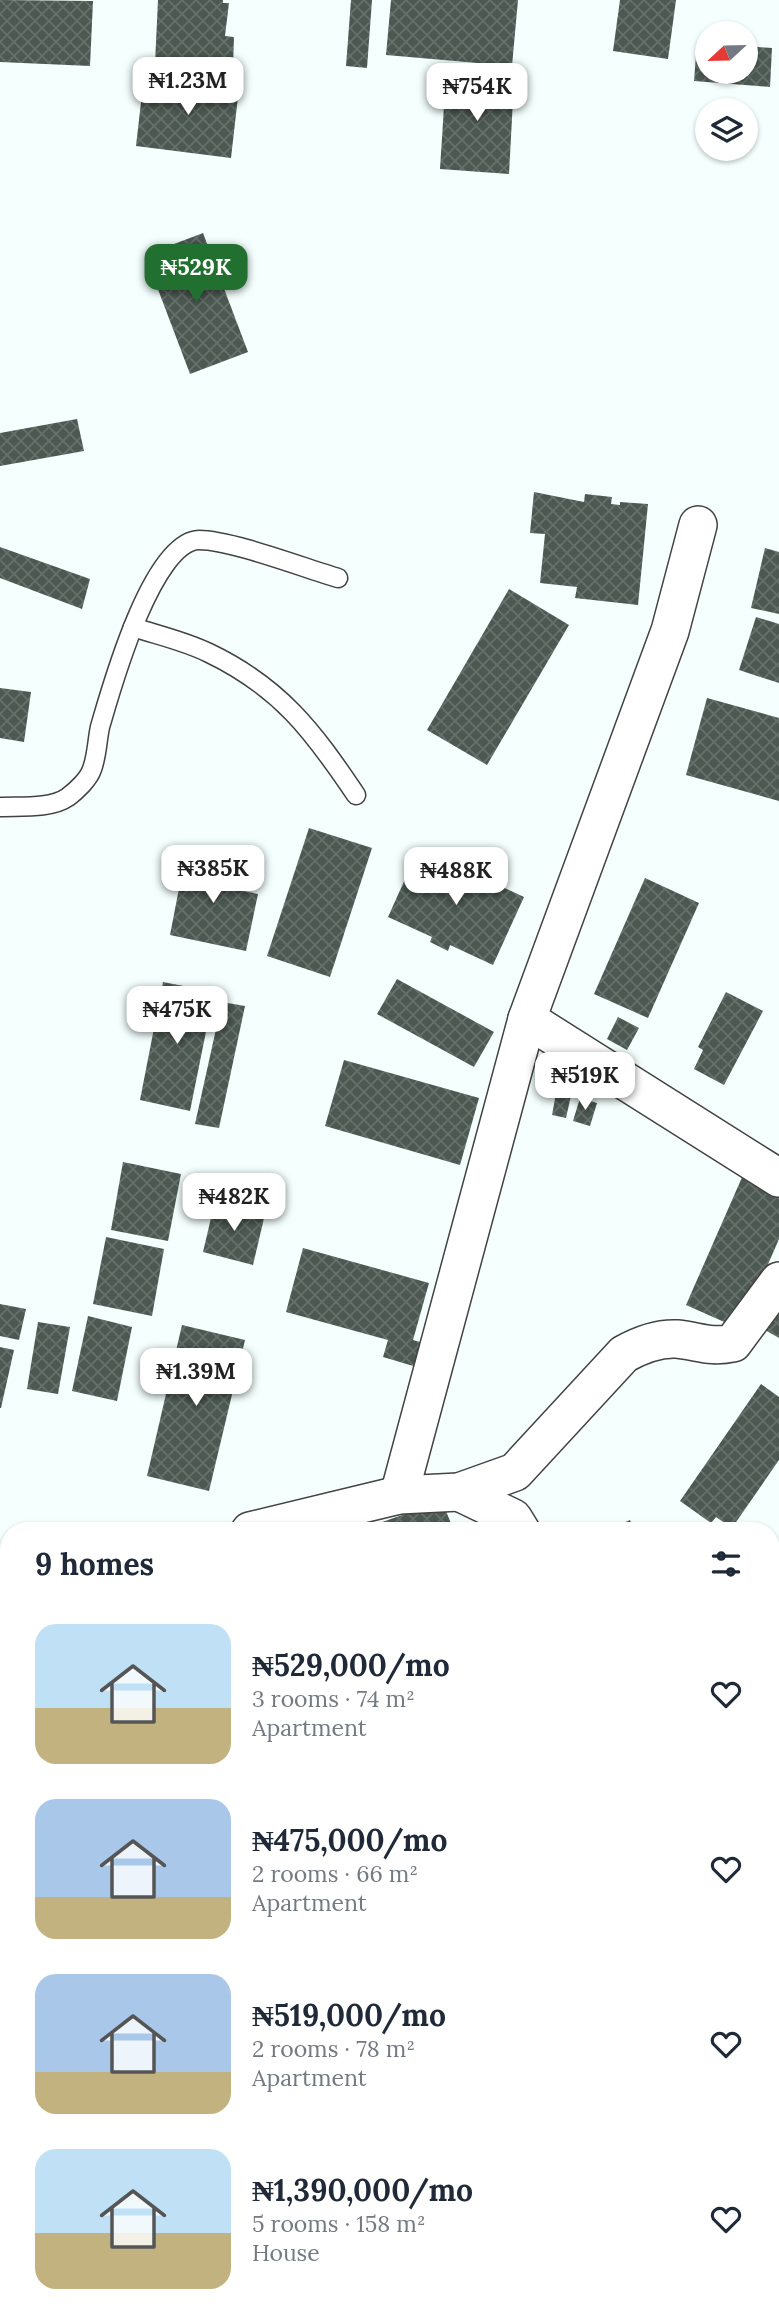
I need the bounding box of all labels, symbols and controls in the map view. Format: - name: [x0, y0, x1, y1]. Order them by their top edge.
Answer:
- north arrow: [695, 21, 758, 84]
- map controls: [695, 21, 758, 161]
- pin: ₦1.23M: [131, 58, 245, 117]
- pin: ₦754K: [428, 64, 526, 123]
- text: ₦1.23M: [149, 65, 227, 94]
- text: ₦754K: [442, 71, 512, 100]
- button: layers: [695, 98, 758, 161]
- pin: ₦529K: [147, 244, 245, 304]
- text: ₦529K: [161, 252, 231, 281]
- pin: ₦385K: [164, 846, 262, 905]
- pin: ₦488K: [407, 848, 505, 907]
- text: ₦385K: [177, 853, 249, 882]
- text: ₦488K: [420, 855, 492, 884]
- pin: ₦475K: [128, 986, 226, 1046]
- text: ₦475K: [143, 994, 211, 1023]
- pin: ₦519K: [536, 1052, 634, 1112]
- text: ₦519K: [551, 1060, 619, 1089]
- pin: ₦482K: [185, 1174, 283, 1233]
- text: ₦482K: [199, 1181, 269, 1210]
- pin: ₦1.39M: [139, 1348, 253, 1408]
- text: ₦1.39M: [156, 1356, 236, 1385]
- text: 9 homes: [35, 1545, 154, 1583]
- icon: filters: [707, 1545, 745, 1583]
- text: ₦529,000/mo: [252, 1646, 450, 1684]
- icon: home: [91, 1652, 175, 1736]
- icon: heart: [707, 1675, 745, 1713]
- text: 3 rooms · 74 m²: [252, 1684, 415, 1713]
- text: Apartment: [252, 1713, 367, 1742]
- text: ₦475,000/mo: [252, 1821, 447, 1859]
- icon: home: [91, 1827, 175, 1911]
- icon: heart: [707, 1850, 745, 1888]
- text: 2 rooms · 66 m²: [252, 1859, 418, 1888]
- text: Apartment: [252, 1888, 367, 1917]
- text: ₦519,000/mo: [252, 1996, 446, 2034]
- icon: home: [91, 2002, 175, 2086]
- icon: heart: [707, 2025, 745, 2063]
- text: 2 rooms · 78 m²: [252, 2034, 415, 2063]
- text: Apartment: [252, 2063, 367, 2092]
- text: ₦1,390,000/mo: [252, 2171, 473, 2209]
- icon: home: [91, 2177, 175, 2261]
- icon: heart: [707, 2200, 745, 2238]
- text: 5 rooms · 158 m²: [252, 2209, 426, 2238]
- text: House: [252, 2238, 320, 2267]

